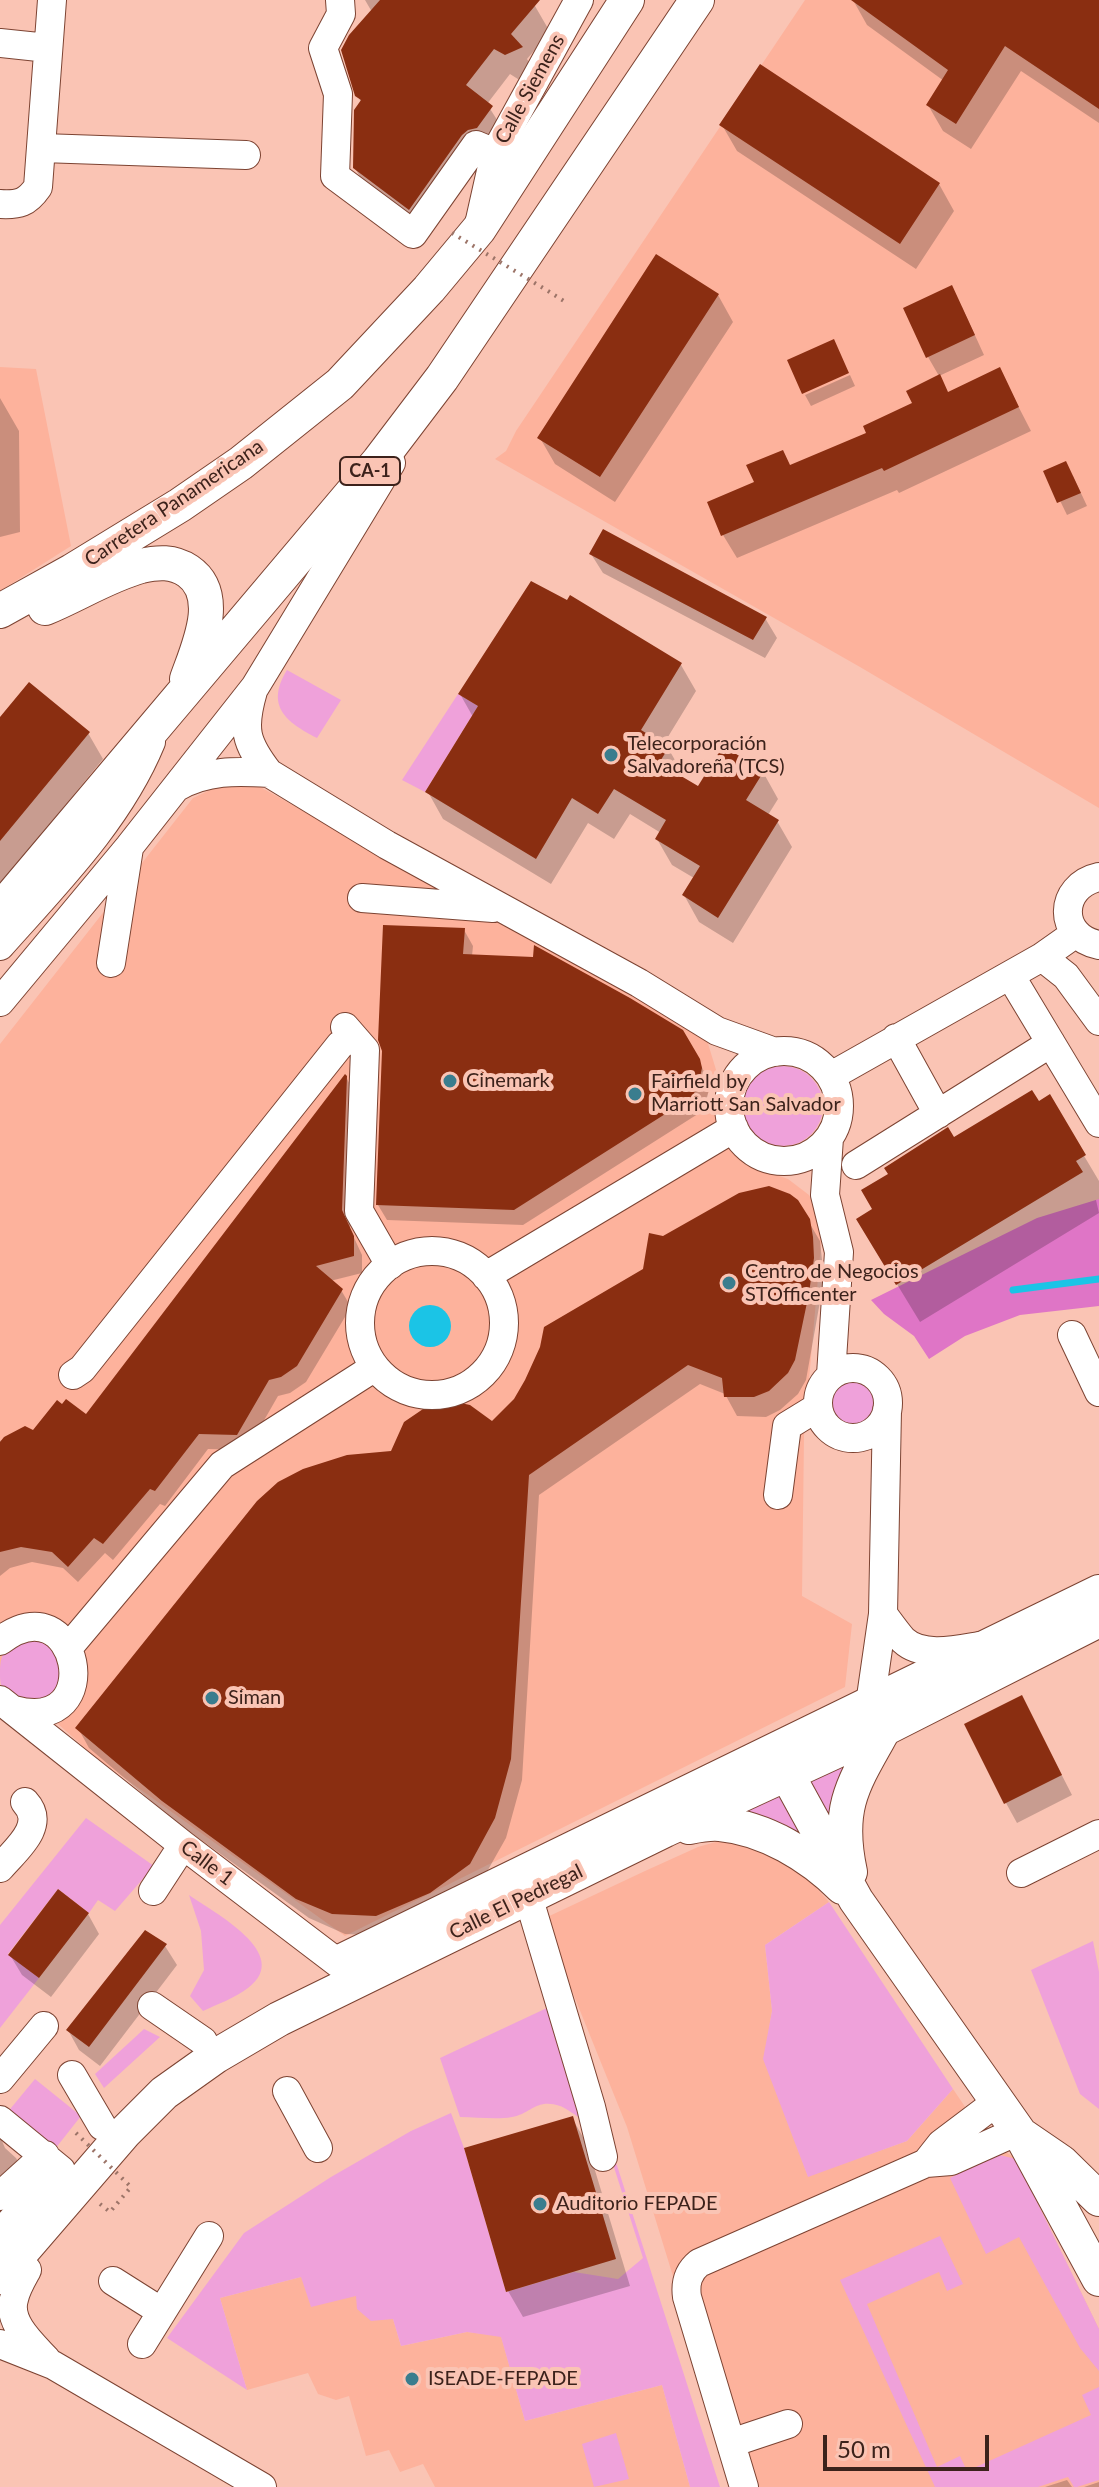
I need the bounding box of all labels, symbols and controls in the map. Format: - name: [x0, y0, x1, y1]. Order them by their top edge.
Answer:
- street label: Calle Siemens: [490, 30, 570, 148]
- street label: Carretera Panamericana: [80, 434, 268, 572]
- road number: CA-1: [340, 457, 400, 485]
- place label: Telecorporación Salvadoreña (TCS): [627, 732, 785, 779]
- marker: Telecorporación Salvadoreña (TCS): [602, 746, 620, 764]
- place label: Cinemark: [466, 1069, 550, 1093]
- place label: Fairfield by Marriott San Salvador: [651, 1070, 841, 1117]
- marker: Cinemark: [441, 1072, 459, 1090]
- marker: Fairfield by Marriott San Salvador: [626, 1085, 644, 1103]
- place label: Centro de Negocios STOfficenter: [745, 1260, 919, 1307]
- marker: Centro de Negocios STOfficenter: [720, 1274, 738, 1292]
- place label: Siman: [228, 1686, 281, 1710]
- marker: Siman: [203, 1689, 221, 1707]
- street label: Calle 1: [176, 1835, 238, 1891]
- street label: Calle El Pedregal: [445, 1859, 587, 1945]
- place label: Auditorio FEPADE: [556, 2192, 718, 2216]
- marker: Auditorio FEPADE: [531, 2195, 549, 2213]
- place label: ISEADE-FEPADE: [428, 2367, 578, 2391]
- marker: ISEADE-FEPADE: [403, 2370, 421, 2388]
- scale bar: [827, 2419, 993, 2469]
- text: 50 m: [837, 2434, 891, 2463]

